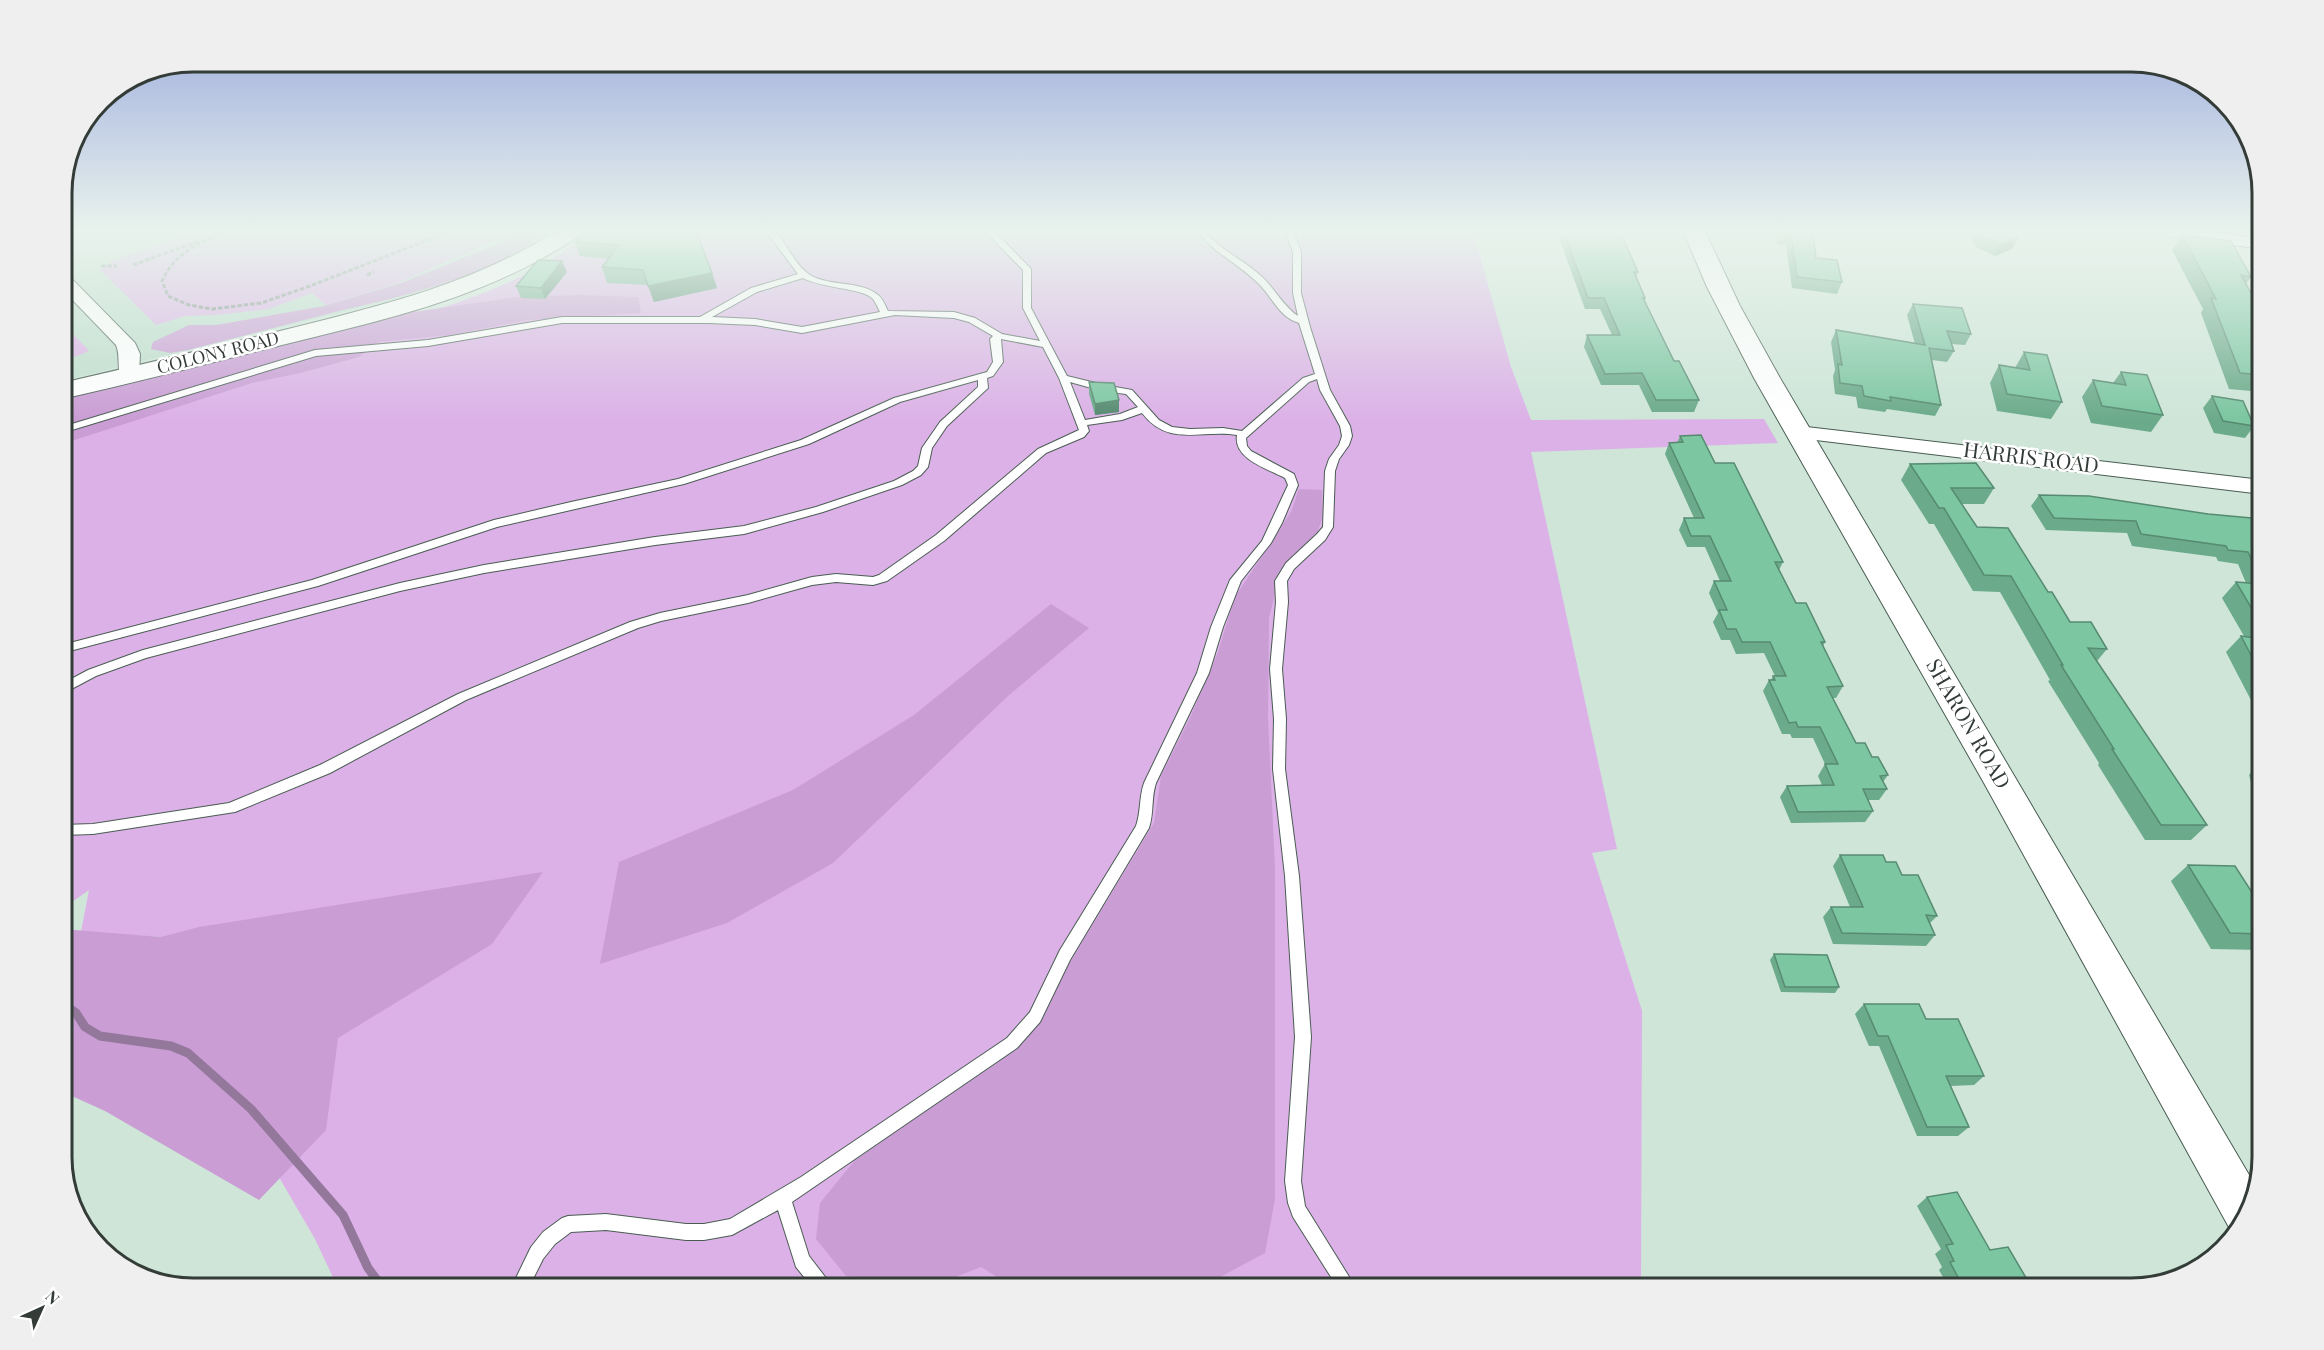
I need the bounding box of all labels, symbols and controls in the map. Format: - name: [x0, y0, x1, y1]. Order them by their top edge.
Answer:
- street label: COLONY ROAD: [154, 325, 281, 379]
- street label: HARRIS ROAD: [1962, 434, 2101, 478]
- street label: SHARON ROAD: [1921, 653, 2018, 793]
- north arrow: [12, 1278, 72, 1338]
- text: N: [41, 1286, 65, 1309]

